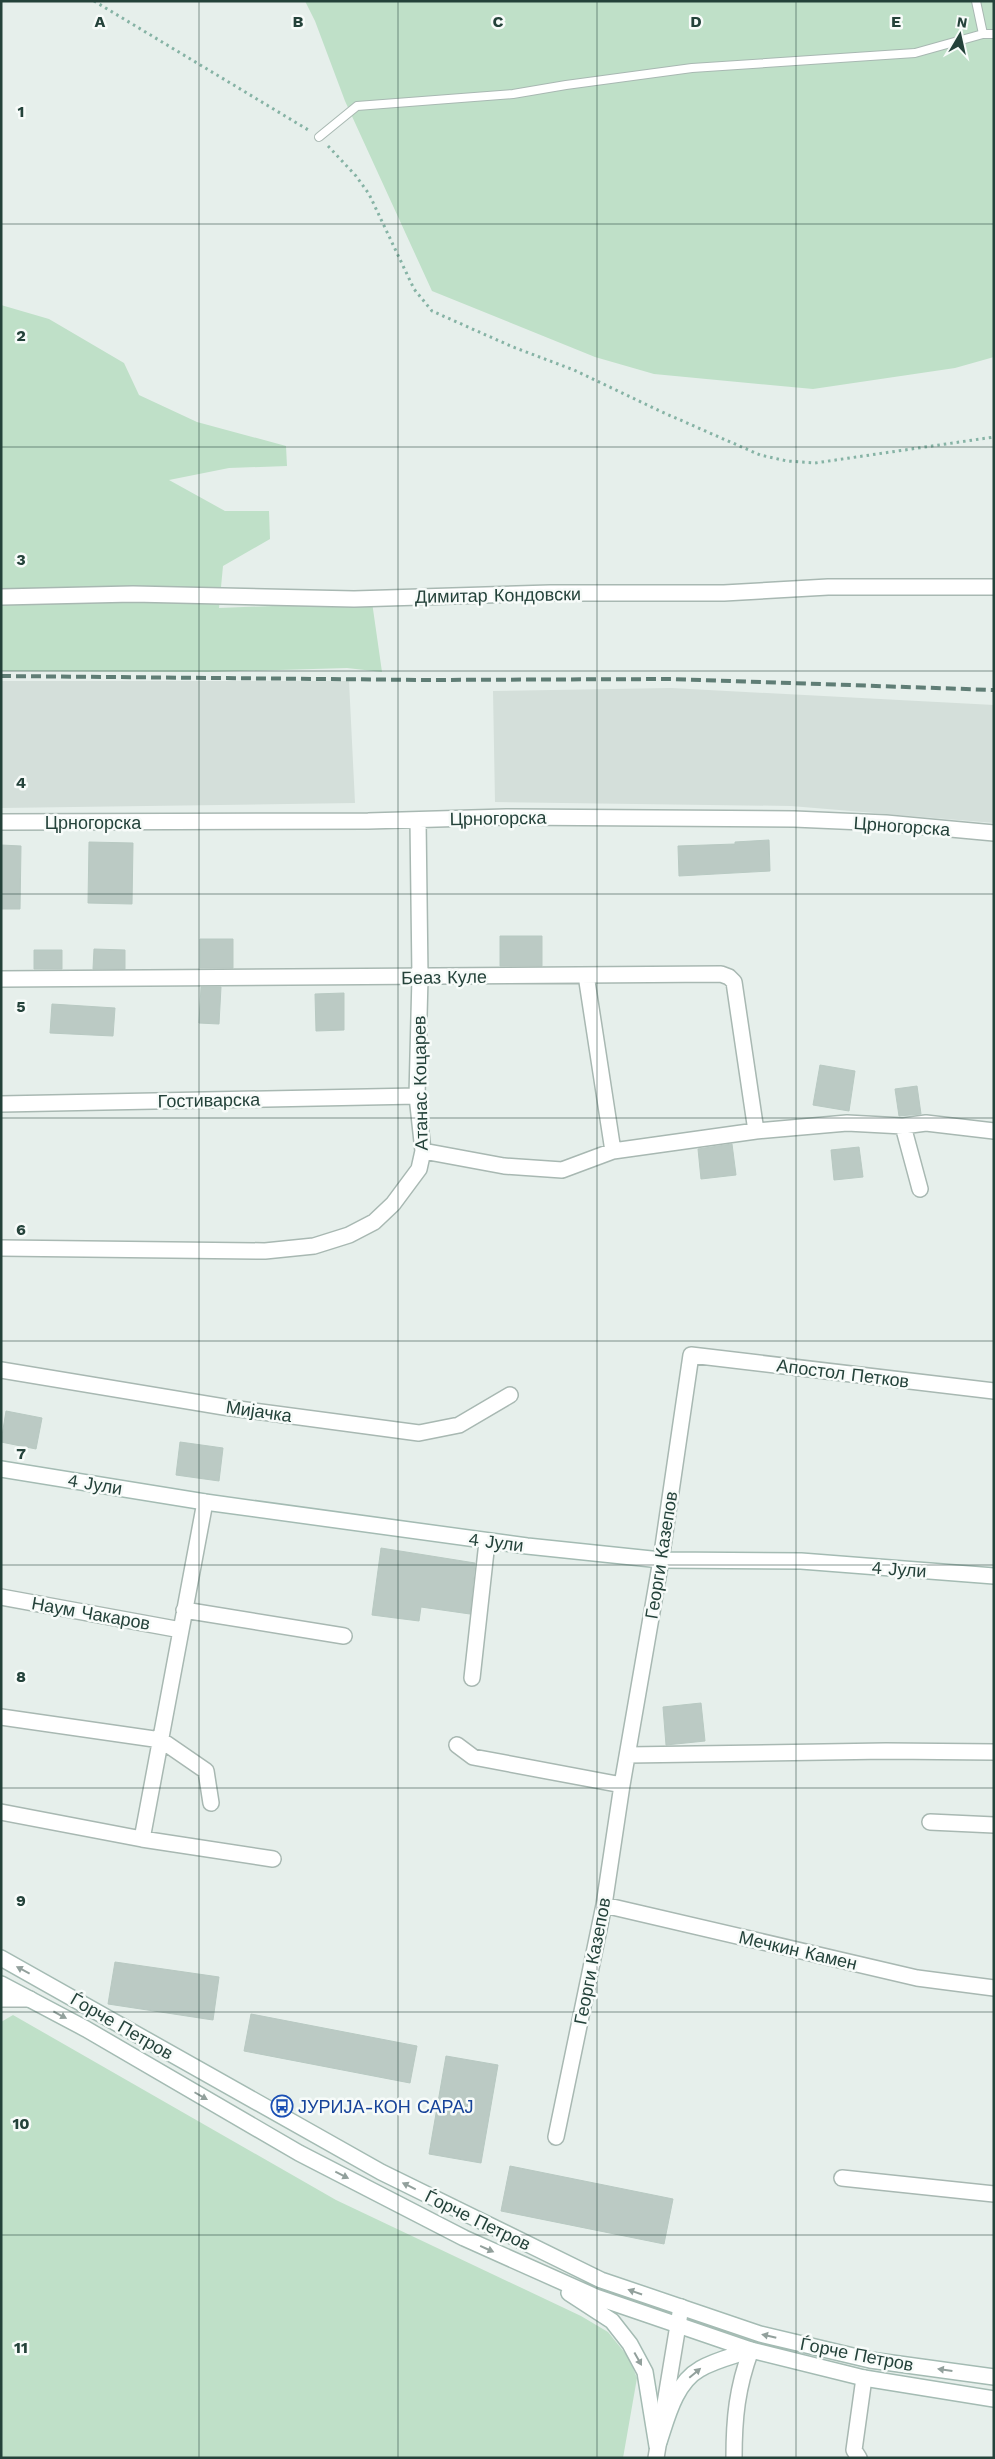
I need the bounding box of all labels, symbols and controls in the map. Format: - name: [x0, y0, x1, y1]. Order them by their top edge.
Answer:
- north arrow: [935, 10, 985, 60]
- text: A: [95, 12, 106, 31]
- text: B: [293, 12, 304, 31]
- text: C: [493, 12, 504, 31]
- text: D: [690, 12, 702, 31]
- text: E: [891, 12, 901, 31]
- text: N: [956, 13, 968, 31]
- text: 1: [18, 102, 24, 121]
- text: 2: [16, 326, 26, 345]
- text: 3: [16, 550, 26, 569]
- street label: Димитар Кондовски: [415, 583, 581, 607]
- text: 4: [16, 773, 26, 792]
- street label: Црногорска: [449, 807, 548, 829]
- street label: Црногорска: [45, 812, 142, 833]
- street label: Црногорска: [853, 812, 952, 840]
- street label: Беаз Куле: [401, 966, 487, 988]
- text: 5: [16, 997, 26, 1016]
- street label: Атанас Коцарев: [408, 1015, 432, 1151]
- street label: Гостиварска: [158, 1089, 261, 1111]
- text: 6: [16, 1220, 26, 1239]
- street label: Апостол Петков: [776, 1354, 910, 1392]
- street label: Мијачка: [225, 1396, 294, 1426]
- text: 7: [16, 1444, 26, 1463]
- street label: 4 Јули: [66, 1469, 124, 1499]
- street label: Георги Казепов: [641, 1490, 681, 1620]
- street label: 4 Јули: [467, 1528, 525, 1556]
- street label: 4 Јули: [871, 1557, 927, 1581]
- street label: Наум Чакаров: [30, 1592, 152, 1634]
- text: 8: [16, 1667, 26, 1686]
- text: 9: [16, 1891, 26, 1910]
- street label: Георги Казепов: [569, 1896, 615, 2026]
- street label: Мечкин Камен: [737, 1926, 859, 1974]
- one-way arrow: [15, 1966, 30, 1974]
- street label: Ѓорче Петров: [67, 1988, 177, 2064]
- one-way arrow: [52, 2011, 67, 2019]
- one-way arrow: [194, 2091, 207, 2100]
- bus stop icon: ЈУРИЈА-КОН САРАЈ: [270, 2094, 294, 2118]
- place label: ЈУРИЈА-КОН САРАЈ: [298, 2096, 473, 2117]
- text: 10: [12, 2114, 30, 2133]
- one-way arrow: [335, 2171, 349, 2179]
- one-way arrow: [402, 2182, 416, 2190]
- street label: Ѓорче Петров: [422, 2185, 534, 2255]
- one-way arrow: [480, 2245, 494, 2253]
- one-way arrow: [627, 2288, 642, 2296]
- one-way arrow: [761, 2332, 776, 2340]
- street label: Ѓорче Петров: [799, 2333, 915, 2375]
- text: 11: [14, 2338, 28, 2357]
- one-way arrow: [634, 2351, 642, 2366]
- one-way arrow: [937, 2366, 953, 2374]
- one-way arrow: [689, 2368, 702, 2379]

